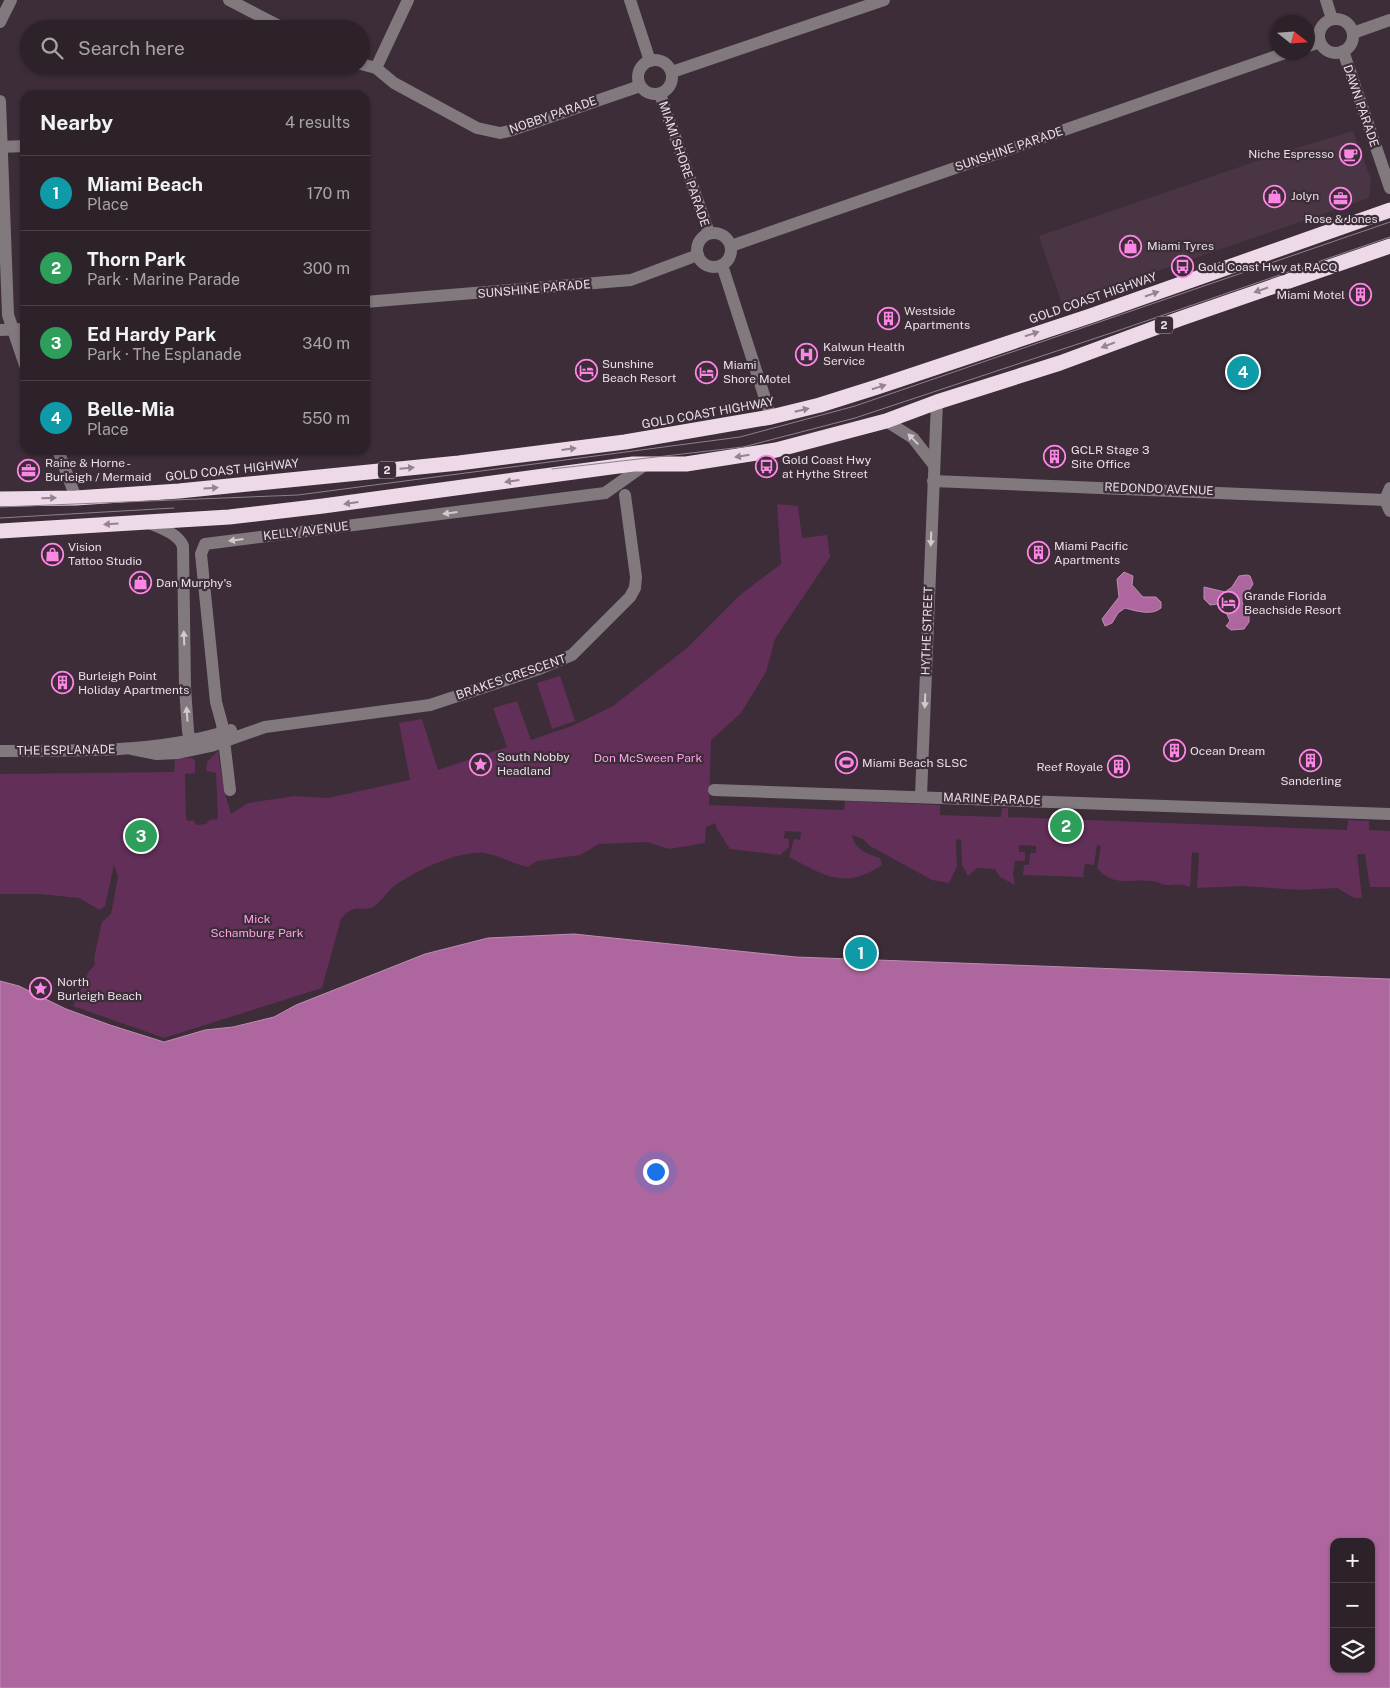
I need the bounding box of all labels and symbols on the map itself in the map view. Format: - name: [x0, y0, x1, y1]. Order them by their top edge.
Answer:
- north arrow: [1270, 15, 1315, 60]
- street label: DAWN PARADE: [1340, 63, 1382, 149]
- street label: NOBBY PARADE: [507, 93, 599, 137]
- street label: MIAMI SHORE PARADE: [656, 99, 712, 229]
- street label: SUNSHINE PARADE: [953, 124, 1065, 174]
- cafe icon: Niche Espresso: [1338, 142, 1362, 166]
- place label: Niche Espresso: [1248, 147, 1334, 161]
- shop icon: Jolyn: [1263, 184, 1287, 208]
- office icon: Rose & Jones: [1329, 186, 1353, 210]
- place label: Jolyn: [1291, 189, 1319, 203]
- place label: Rose & Jones: [1305, 212, 1378, 226]
- shop icon: Miami Tyres: [1119, 234, 1143, 258]
- place label: Miami Tyres: [1147, 239, 1214, 253]
- bus stop icon: Gold Coast Hwy at RACQ: [1170, 255, 1194, 279]
- place label: Gold Coast Hwy at RACQ: [1198, 260, 1337, 274]
- street label: GOLD COAST HIGHWAY: [1027, 269, 1159, 326]
- street label: SUNSHINE PARADE: [477, 277, 591, 301]
- building icon: Miami Motel: [1349, 283, 1373, 307]
- one-way arrow: [1253, 286, 1268, 294]
- place label: Miami Motel: [1277, 288, 1345, 302]
- one-way arrow: [1145, 290, 1160, 297]
- place label: Westside Apartments: [904, 304, 970, 332]
- building icon: Westside Apartments: [876, 306, 900, 330]
- road number: 2: [1155, 316, 1173, 334]
- one-way arrow: [1025, 330, 1040, 338]
- place label: Kalwun Health Service: [823, 340, 905, 368]
- hospital icon: Kalwun Health Service: [795, 342, 819, 366]
- one-way arrow: [1101, 342, 1116, 349]
- pin: 4: [1227, 353, 1259, 391]
- place label: Sunshine Beach Resort: [602, 357, 677, 385]
- place label: Miami Shore Motel: [723, 358, 791, 386]
- hotel icon: Sunshine Beach Resort: [574, 359, 598, 383]
- hotel icon: Miami Shore Motel: [695, 360, 719, 384]
- one-way arrow: [871, 382, 886, 390]
- street label: GOLD COAST HIGHWAY: [641, 394, 776, 432]
- one-way arrow: [794, 406, 809, 414]
- one-way arrow: [907, 433, 919, 445]
- place label: GCLR Stage 3 Site Office: [1071, 443, 1150, 471]
- one-way arrow: [561, 445, 577, 453]
- building icon: GCLR Stage 3 Site Office: [1043, 445, 1067, 469]
- one-way arrow: [734, 453, 750, 461]
- place label: Gold Coast Hwy at Hythe Street: [782, 453, 872, 481]
- bus stop icon: Gold Coast Hwy at Hythe Street: [754, 455, 778, 479]
- place label: Raine & Horne - Burleigh / Mermaid: [45, 456, 151, 484]
- street label: GOLD COAST HIGHWAY: [165, 456, 300, 484]
- office icon: Raine & Horne - Burleigh / Mermaid: [17, 458, 41, 482]
- road number: 2: [378, 462, 396, 478]
- one-way arrow: [400, 464, 416, 472]
- one-way arrow: [503, 477, 519, 485]
- street label: REDONDO AVENUE: [1104, 480, 1214, 498]
- one-way arrow: [203, 484, 219, 492]
- one-way arrow: [41, 494, 57, 502]
- one-way arrow: [342, 499, 358, 507]
- one-way arrow: [441, 509, 457, 517]
- street label: KELLY AVENUE: [262, 519, 350, 543]
- one-way arrow: [103, 520, 119, 528]
- one-way arrow: [926, 531, 934, 547]
- one-way arrow: [228, 536, 244, 544]
- place label: Miami Pacific Apartments: [1054, 539, 1128, 567]
- place label: Vision Tattoo Studio: [68, 540, 142, 568]
- building icon: Miami Pacific Apartments: [1026, 541, 1050, 565]
- shop icon: Vision Tattoo Studio: [40, 542, 64, 566]
- shop icon: Dan Murphy's: [128, 571, 152, 595]
- place label: Dan Murphy's: [156, 576, 232, 590]
- street label: HYTHE STREET: [918, 586, 936, 676]
- place label: Grande Florida Beachside Resort: [1244, 589, 1342, 617]
- hotel icon: Grande Florida Beachside Resort: [1216, 591, 1240, 615]
- one-way arrow: [180, 630, 188, 646]
- street label: BRAKES CRESCENT: [454, 652, 568, 702]
- place label: Burleigh Point Holiday Apartments: [78, 669, 189, 697]
- building icon: Burleigh Point Holiday Apartments: [50, 671, 74, 695]
- one-way arrow: [920, 693, 928, 709]
- one-way arrow: [183, 706, 191, 722]
- building icon: Ocean Dream: [1162, 739, 1186, 763]
- street label: THE ESPLANADE: [16, 742, 116, 758]
- place label: Ocean Dream: [1190, 744, 1265, 758]
- building icon: Sanderling: [1299, 748, 1323, 772]
- place label: South Nobby Headland: [497, 750, 570, 778]
- park label: Don McSween Park: [594, 751, 702, 765]
- sports icon: Miami Beach SLSC: [834, 751, 858, 775]
- place icon: South Nobby Headland: [469, 752, 493, 776]
- building icon: Reef Royale: [1107, 755, 1131, 779]
- place label: Miami Beach SLSC: [862, 756, 967, 770]
- place label: Reef Royale: [1036, 760, 1103, 774]
- place label: Sanderling: [1280, 774, 1342, 788]
- street label: MARINE PARADE: [943, 790, 1041, 808]
- pin: 2: [1050, 807, 1082, 845]
- pin: 3: [125, 817, 157, 855]
- park label: Mick Schamburg Park: [210, 912, 304, 940]
- pin: 1: [845, 934, 877, 972]
- place label: North Burleigh Beach: [57, 975, 142, 1003]
- place icon: North Burleigh Beach: [29, 977, 53, 1001]
- your location: [643, 1159, 669, 1185]

